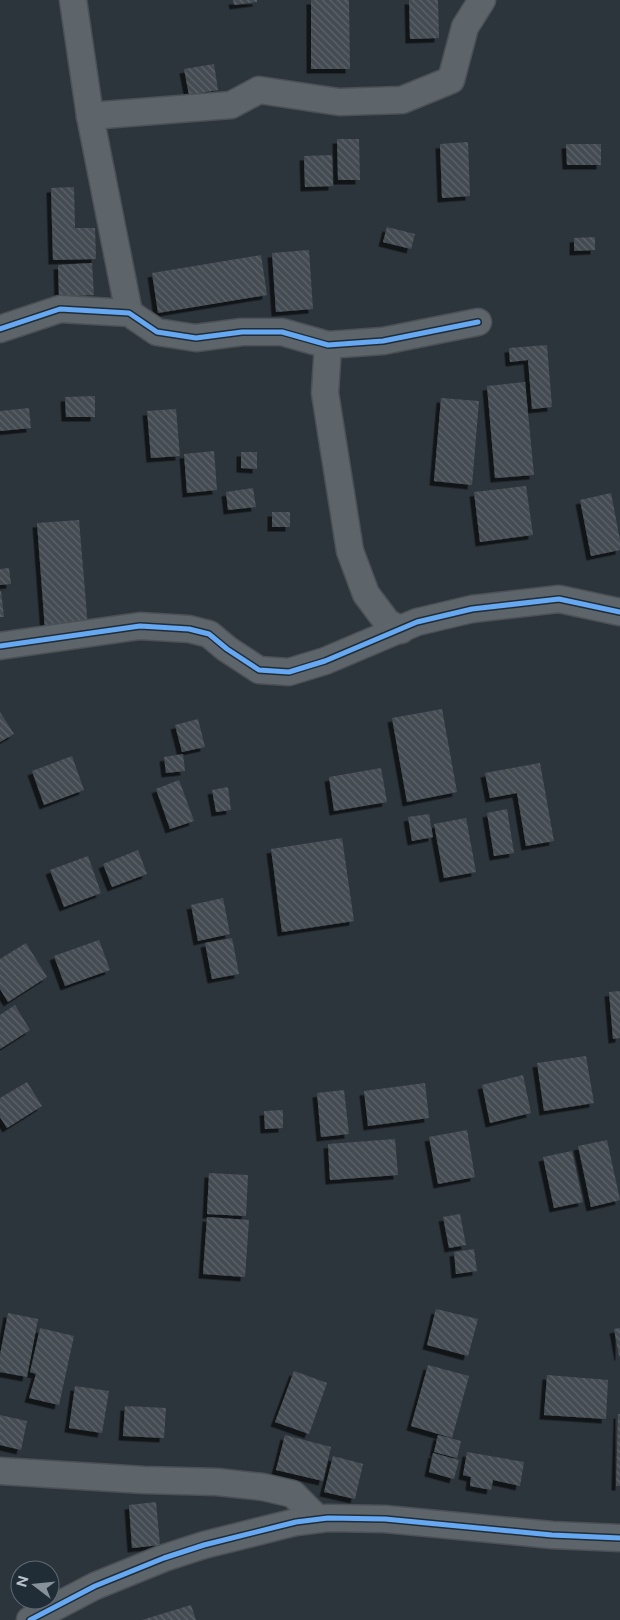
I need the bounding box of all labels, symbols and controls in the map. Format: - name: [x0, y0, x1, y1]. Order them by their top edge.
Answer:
- north arrow: [10, 1560, 60, 1610]
- text: N: [13, 1574, 32, 1589]

